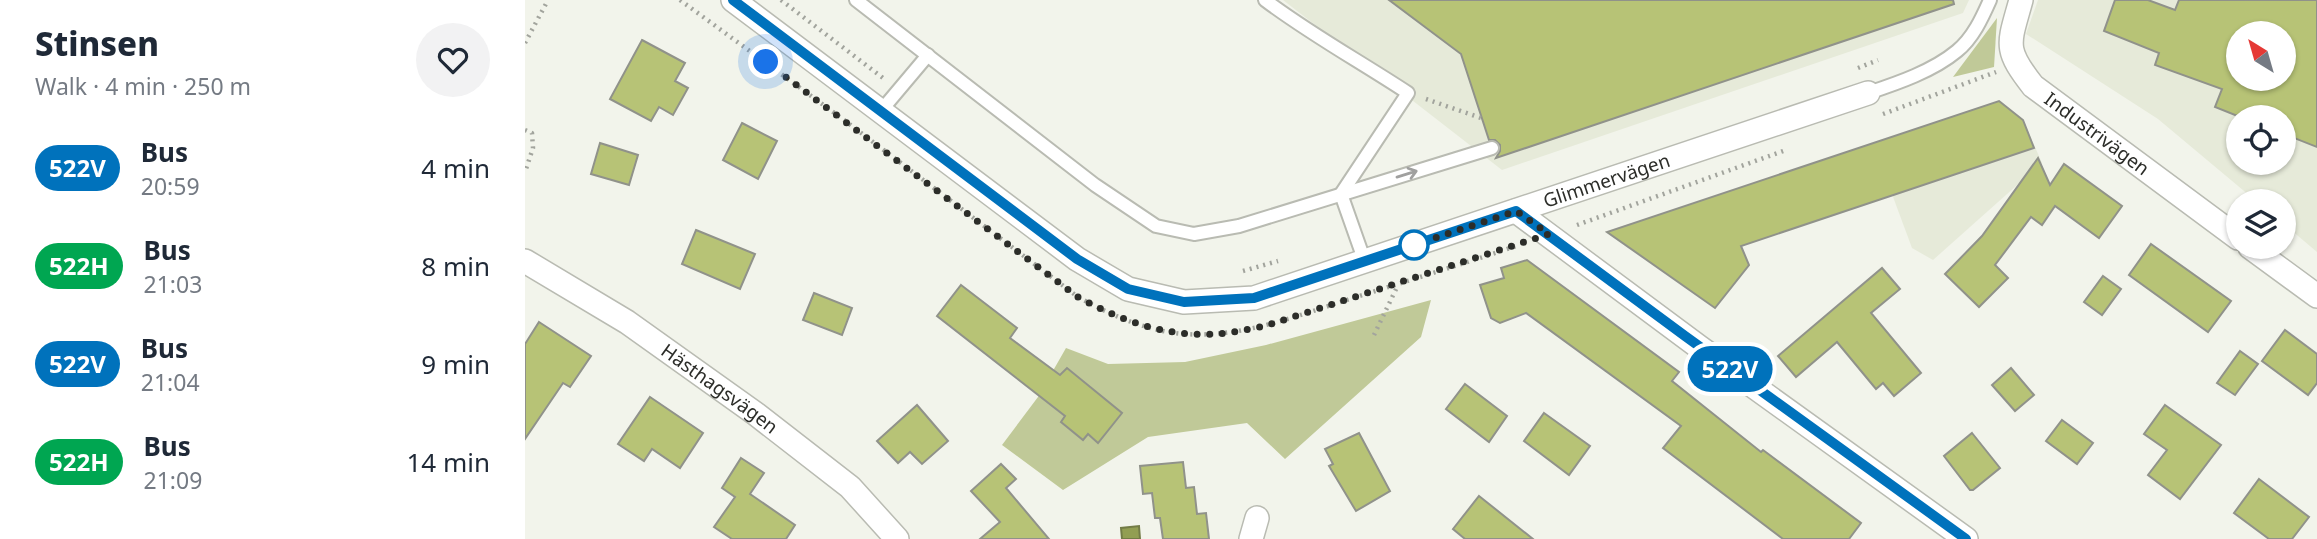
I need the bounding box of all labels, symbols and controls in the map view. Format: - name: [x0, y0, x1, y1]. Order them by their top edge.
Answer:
- text: Stinsen: [35, 21, 159, 66]
- north arrow: [2226, 21, 2296, 91]
- map controls: [2226, 21, 2296, 259]
- button: heart: [416, 23, 490, 97]
- your location: [748, 44, 783, 79]
- text: Walk · 4 min · 250 m: [35, 70, 251, 102]
- street label: Industrivägen: [2039, 86, 2155, 181]
- button: locate: [2226, 105, 2296, 175]
- text: Bus: [141, 134, 188, 170]
- street label: Glimmervägen: [1540, 147, 1673, 214]
- text: 4 min: [421, 150, 490, 186]
- text: 522V: [49, 151, 106, 184]
- one-way arrow: [1395, 166, 1417, 179]
- text: 20:59: [141, 170, 200, 202]
- button: layers: [2226, 189, 2296, 259]
- unlabelled marker: [1399, 230, 1429, 260]
- text: Bus: [144, 232, 191, 268]
- text: 8 min: [421, 248, 490, 284]
- text: 522H: [49, 249, 109, 282]
- text: 21:03: [144, 268, 202, 300]
- text: Bus: [141, 330, 188, 366]
- street label: Hästhagsvägen: [656, 338, 784, 440]
- text: 9 min: [421, 346, 490, 382]
- line badge: 522V: [1681, 346, 1779, 392]
- text: 522V: [49, 347, 106, 380]
- text: 522V: [1702, 352, 1758, 385]
- text: 21:04: [141, 366, 200, 398]
- text: Bus: [144, 428, 191, 464]
- text: 14 min: [406, 444, 490, 480]
- text: 522H: [49, 445, 109, 478]
- text: 21:09: [144, 464, 202, 496]

